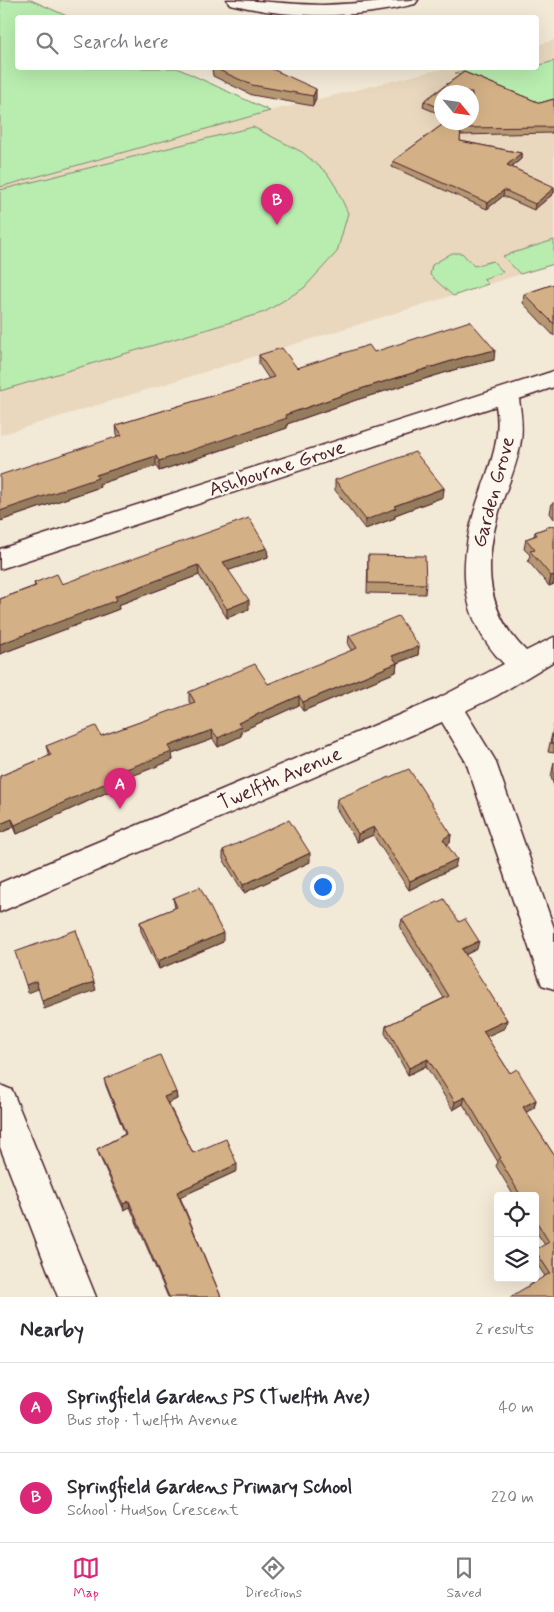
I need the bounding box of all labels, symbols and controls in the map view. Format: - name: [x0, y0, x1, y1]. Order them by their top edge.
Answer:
- search box: [15, 15, 539, 70]
- icon: search: [33, 29, 61, 57]
- text: Search here: [73, 30, 169, 55]
- north arrow: [434, 85, 479, 130]
- pin: B: [261, 184, 293, 225]
- street label: Garden Grove: [466, 433, 522, 550]
- street label: Ashbourne Grove: [205, 434, 349, 504]
- street label: Twelfth Avenue: [214, 741, 346, 817]
- pin: A: [104, 768, 136, 809]
- your location: [310, 874, 336, 900]
- map controls: [494, 1192, 539, 1282]
- button: locate: [494, 1192, 539, 1237]
- button: layers: [494, 1237, 539, 1282]
- text: Nearby: [20, 1316, 84, 1344]
- text: 2 results: [476, 1319, 534, 1340]
- text: Springfield Gardens PS (Twelfth Ave): [67, 1385, 369, 1410]
- text: A: [31, 1397, 41, 1418]
- text: 40 m: [498, 1397, 534, 1418]
- text: Bus stop · Twelfth Avenue: [67, 1410, 238, 1431]
- text: Springfield Gardens Primary School: [67, 1475, 352, 1500]
- text: B: [31, 1487, 41, 1508]
- text: 220 m: [491, 1487, 534, 1508]
- text: School · Hudson Crescent: [67, 1500, 239, 1521]
- tab: Map: [72, 1554, 100, 1602]
- tab: Directions: [245, 1554, 302, 1602]
- tab: Saved: [446, 1554, 482, 1602]

